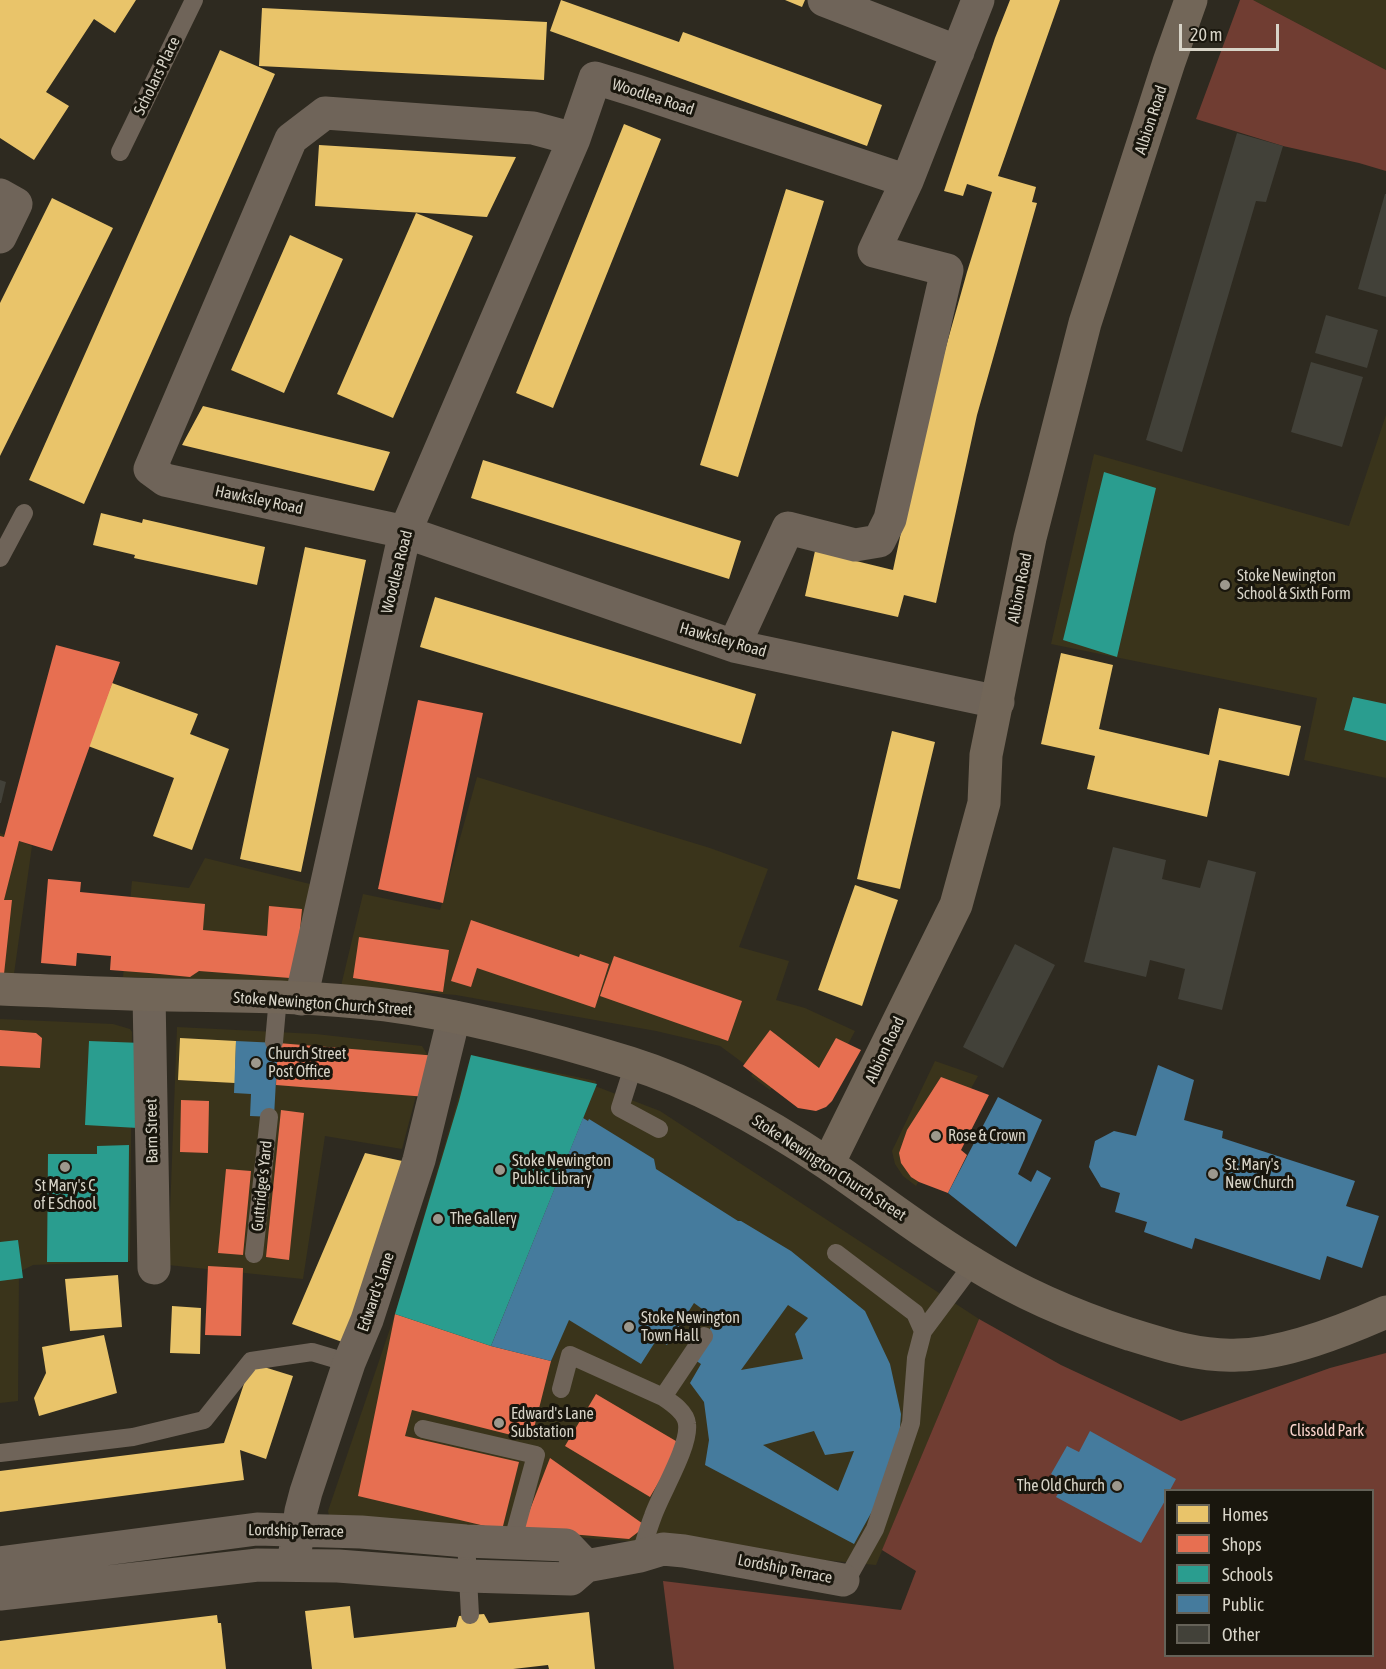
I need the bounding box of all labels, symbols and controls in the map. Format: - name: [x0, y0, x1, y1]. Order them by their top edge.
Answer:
- scale bar: [1182, 12, 1282, 50]
- text: 20 m: [1190, 24, 1222, 45]
- street label: Scholars Place: [130, 34, 184, 118]
- street label: Woodlea Road: [609, 75, 697, 119]
- street label: Albion Road: [1131, 83, 1171, 157]
- street label: Hawksley Road: [213, 481, 305, 519]
- street label: Woodlea Road: [377, 528, 417, 616]
- street label: Albion Road: [1004, 551, 1036, 625]
- place label: Stoke Newington School & Sixth Form: [1237, 566, 1351, 604]
- marker: Stoke Newington School & Sixth Form: [1218, 578, 1232, 592]
- street label: Hawksley Road: [677, 618, 769, 662]
- street label: Stoke Newington Church Street: [233, 988, 413, 1020]
- street label: Albion Road: [861, 1014, 909, 1086]
- place label: Church Street Post Office: [268, 1044, 346, 1082]
- marker: Church Street Post Office: [249, 1056, 263, 1070]
- street label: Barn Street: [142, 1098, 162, 1164]
- street label: Stoke Newington Church Street: [748, 1111, 910, 1225]
- place label: Rose & Crown: [948, 1126, 1026, 1146]
- marker: Rose & Crown: [929, 1129, 943, 1143]
- street label: Guttridge's Yard: [248, 1140, 276, 1232]
- place label: Stoke Newington Public Library: [512, 1151, 611, 1189]
- place label: St. Mary's New Church: [1225, 1155, 1294, 1193]
- marker: St Mary's C of E School: [58, 1160, 72, 1174]
- marker: Stoke Newington Public Library: [493, 1163, 507, 1177]
- marker: St. Mary's New Church: [1206, 1167, 1220, 1181]
- place label: St Mary's C of E School: [34, 1176, 96, 1214]
- place label: The Gallery: [450, 1209, 517, 1229]
- marker: The Gallery: [431, 1212, 445, 1226]
- street label: Edward's Lane: [353, 1250, 399, 1334]
- place label: Stoke Newington Town Hall: [641, 1308, 740, 1346]
- marker: Stoke Newington Town Hall: [622, 1320, 636, 1334]
- place label: Edward's Lane Substation: [511, 1404, 594, 1442]
- marker: Edward's Lane Substation: [492, 1416, 506, 1430]
- park label: Clissold Park: [1290, 1421, 1364, 1441]
- place label: The Old Church: [1017, 1476, 1105, 1496]
- marker: The Old Church: [1110, 1479, 1124, 1493]
- legend: [1164, 1489, 1374, 1657]
- text: Homes: [1222, 1504, 1268, 1525]
- street label: Lordship Terrace: [248, 1521, 344, 1541]
- text: Shops: [1222, 1534, 1262, 1555]
- street label: Lordship Terrace: [736, 1550, 834, 1588]
- text: Schools: [1222, 1564, 1273, 1585]
- text: Public: [1222, 1594, 1264, 1615]
- text: Other: [1222, 1624, 1260, 1645]

